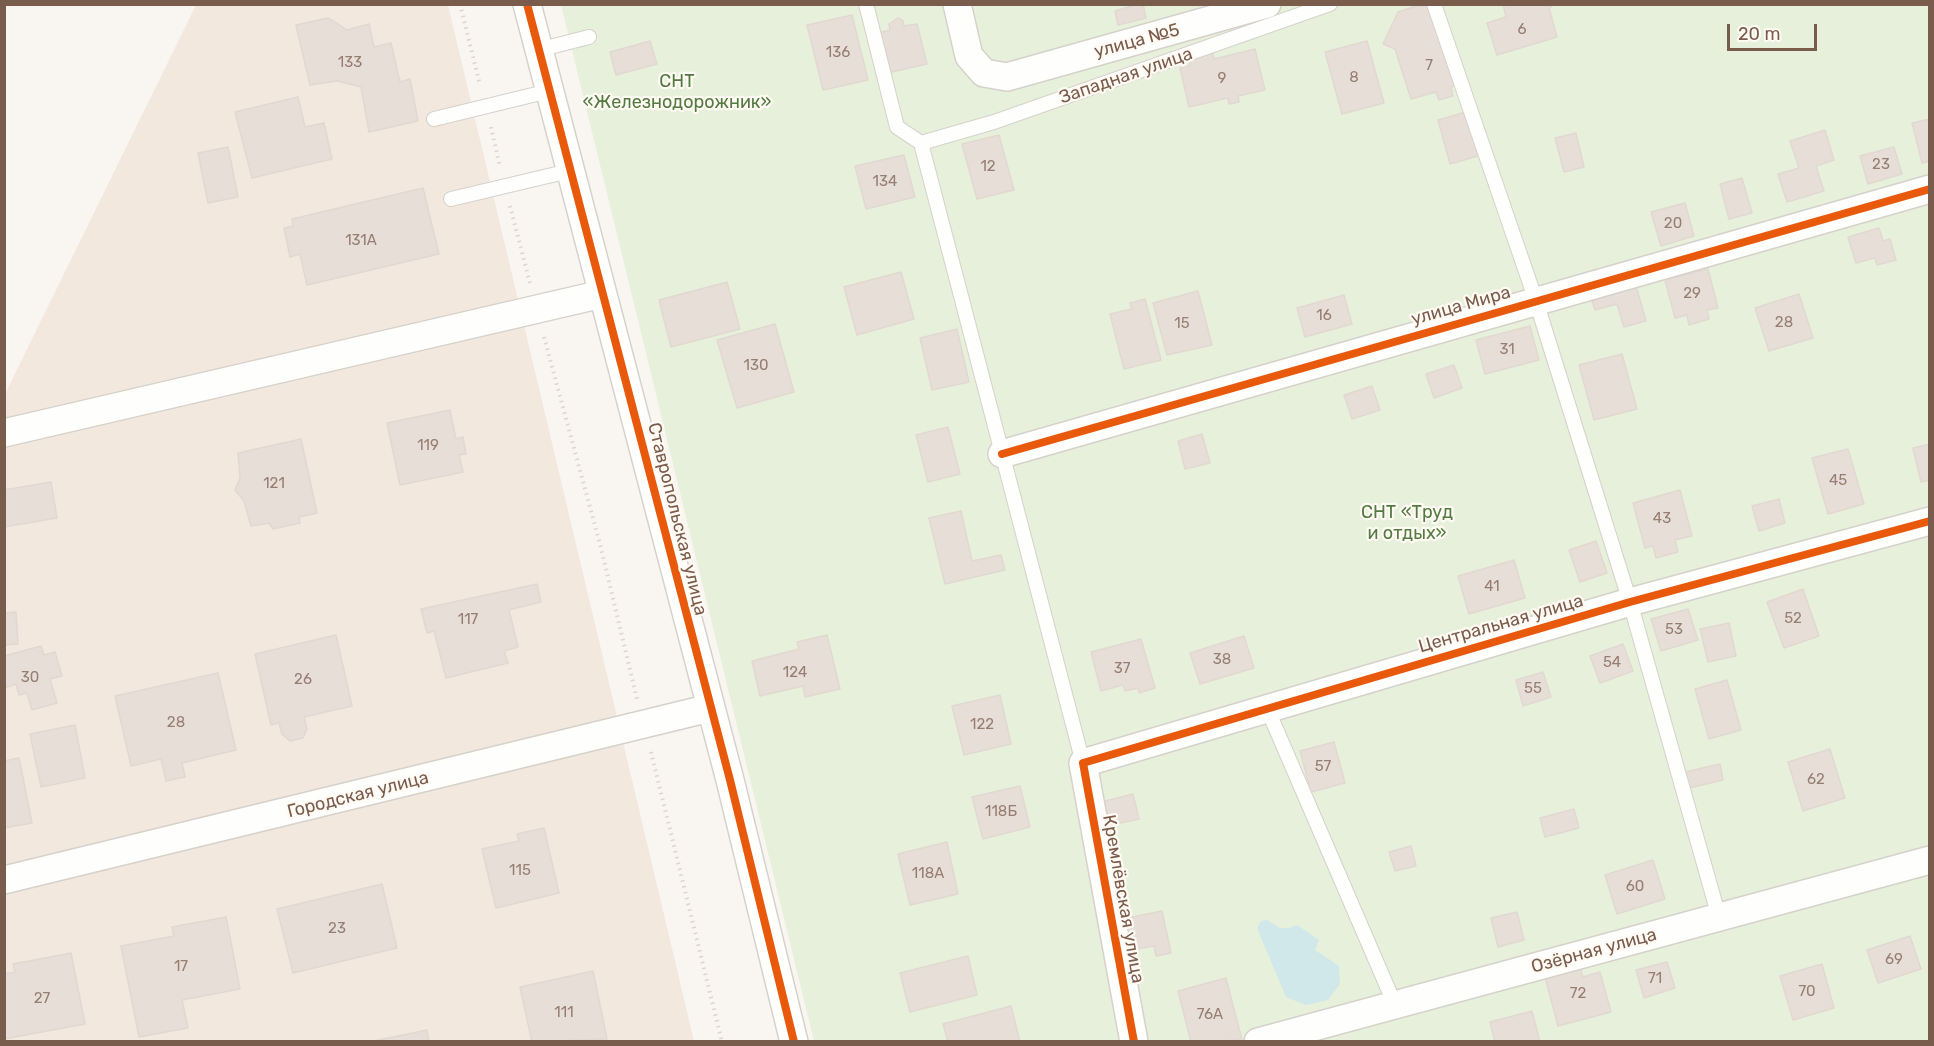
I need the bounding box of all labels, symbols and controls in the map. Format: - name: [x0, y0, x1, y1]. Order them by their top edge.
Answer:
- scale bar: [1730, 12, 1820, 50]
- street label: улица №5: [1092, 19, 1182, 63]
- house number: 6: [1517, 21, 1527, 39]
- text: 20 m: [1738, 23, 1780, 45]
- street label: Западная улица: [1057, 43, 1195, 109]
- house number: 136: [826, 44, 850, 62]
- house number: 133: [338, 54, 362, 72]
- house number: 7: [1425, 57, 1433, 75]
- house number: 8: [1349, 69, 1359, 87]
- house number: 9: [1218, 70, 1226, 88]
- park label: СНТ «Железнодорожник»: [583, 71, 771, 113]
- house number: 23: [1872, 156, 1890, 174]
- house number: 12: [980, 158, 996, 176]
- house number: 134: [873, 173, 897, 191]
- house number: 20: [1664, 215, 1682, 233]
- house number: 131А: [345, 232, 377, 250]
- street label: улица Мира: [1409, 282, 1513, 330]
- house number: 29: [1683, 285, 1701, 303]
- house number: 16: [1316, 307, 1332, 325]
- house number: 28: [1775, 314, 1793, 332]
- house number: 15: [1174, 315, 1190, 333]
- house number: 31: [1499, 341, 1515, 359]
- house number: 130: [744, 357, 768, 375]
- street label: Ставропольская улица: [643, 420, 711, 618]
- house number: 119: [417, 437, 439, 455]
- house number: 45: [1829, 472, 1847, 490]
- house number: 121: [263, 475, 285, 493]
- park label: СНТ «Труд и отдых»: [1361, 502, 1453, 544]
- house number: 43: [1653, 510, 1671, 528]
- house number: 41: [1484, 578, 1500, 596]
- street label: Центральная улица: [1416, 590, 1586, 658]
- house number: 52: [1784, 610, 1802, 628]
- house number: 117: [458, 611, 478, 629]
- house number: 53: [1665, 621, 1683, 639]
- house number: 38: [1213, 651, 1231, 669]
- house number: 54: [1603, 654, 1621, 672]
- house number: 37: [1114, 660, 1130, 678]
- house number: 124: [783, 664, 807, 682]
- house number: 30: [21, 669, 39, 687]
- house number: 26: [294, 671, 312, 689]
- house number: 55: [1524, 680, 1542, 698]
- house number: 28: [167, 714, 185, 732]
- house number: 122: [970, 716, 994, 734]
- house number: 57: [1315, 758, 1331, 776]
- street label: Городская улица: [285, 767, 431, 823]
- house number: 62: [1807, 771, 1825, 789]
- house number: 118Б: [985, 803, 1017, 821]
- street label: Кремлёвская улица: [1098, 813, 1148, 985]
- house number: 115: [509, 862, 531, 880]
- house number: 118А: [912, 865, 944, 883]
- house number: 60: [1626, 878, 1644, 896]
- house number: 23: [328, 920, 346, 938]
- street label: Озёрная улица: [1529, 924, 1659, 978]
- house number: 69: [1885, 951, 1903, 969]
- house number: 17: [174, 958, 188, 976]
- house number: 71: [1648, 970, 1662, 988]
- house number: 70: [1798, 983, 1816, 1001]
- house number: 72: [1570, 985, 1586, 1003]
- house number: 27: [34, 990, 50, 1008]
- house number: 111: [554, 1004, 574, 1022]
- house number: 76А: [1197, 1006, 1223, 1024]

